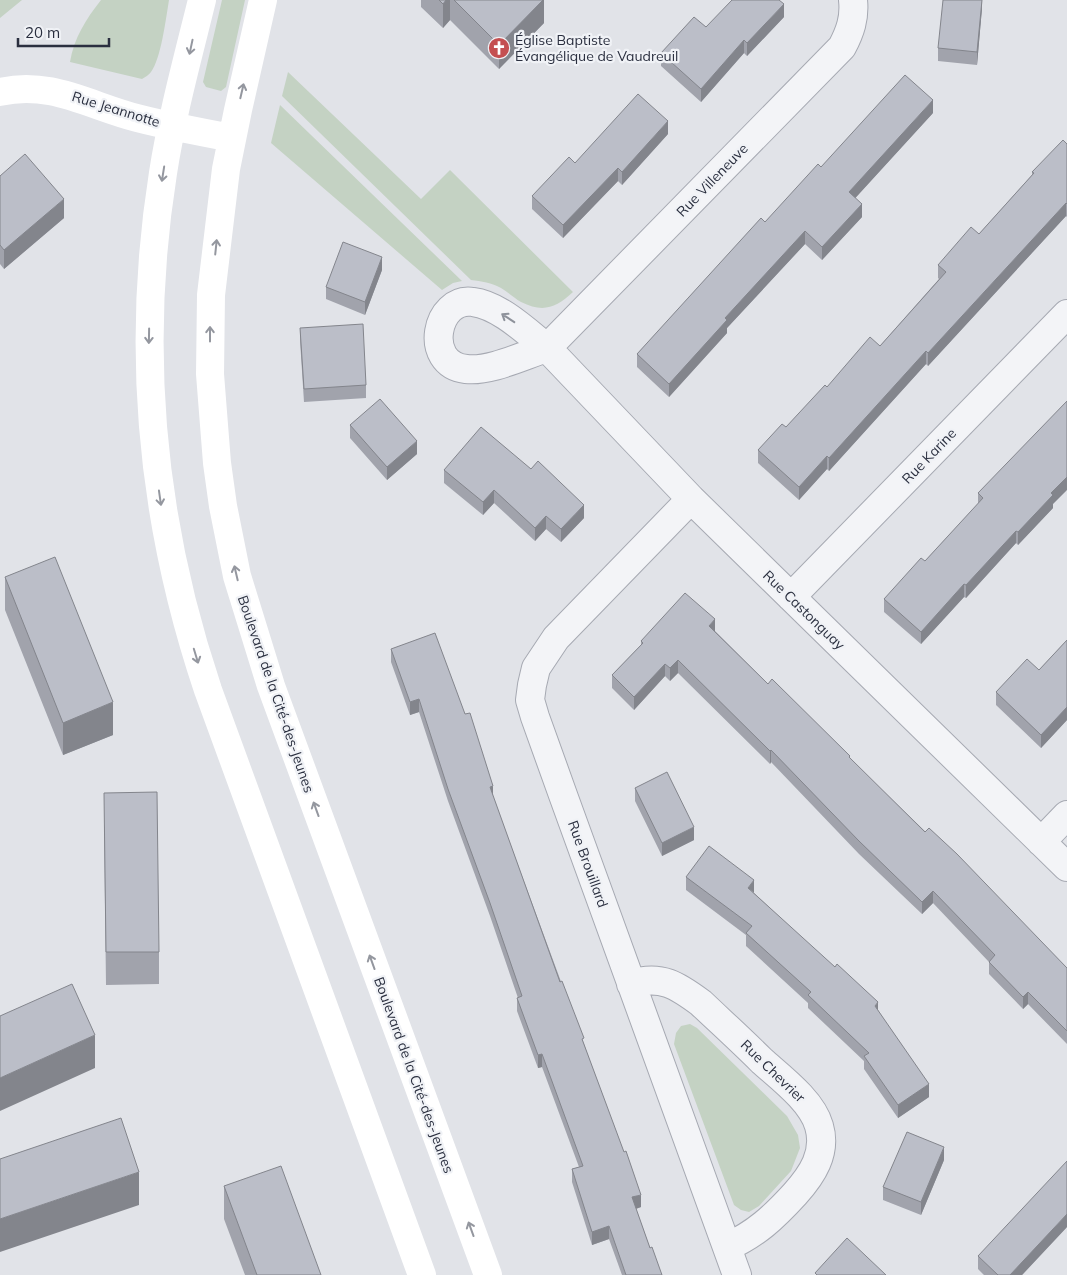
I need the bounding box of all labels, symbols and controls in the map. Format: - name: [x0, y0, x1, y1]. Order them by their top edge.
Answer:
- scale bar: [18, 15, 109, 47]
- text: 20 m: [25, 23, 60, 42]
- place label: Église Baptiste Évangélique de Vaudreuil: [515, 31, 678, 65]
- church icon: Église Baptiste Évangélique de Vaudreuil: [487, 36, 511, 60]
- one-way arrow: [186, 39, 195, 55]
- one-way arrow: [238, 83, 247, 99]
- street label: Rue Jeannotte: [70, 87, 162, 131]
- street label: Rue Villeneuve: [672, 139, 752, 221]
- one-way arrow: [158, 166, 168, 182]
- one-way arrow: [211, 239, 221, 255]
- one-way arrow: [501, 313, 515, 323]
- one-way arrow: [144, 327, 154, 343]
- one-way arrow: [205, 327, 215, 343]
- street label: Rue Karine: [898, 424, 960, 488]
- one-way arrow: [156, 489, 166, 505]
- one-way arrow: [231, 565, 240, 581]
- street label: Rue Castonguay: [759, 566, 849, 654]
- street label: Boulevard de la Cité-des-Jeunes: [234, 593, 318, 795]
- one-way arrow: [192, 648, 202, 664]
- one-way arrow: [311, 802, 320, 818]
- street label: Rue Brouillard: [564, 818, 612, 910]
- one-way arrow: [367, 955, 376, 970]
- street label: Boulevard de la Cité-des-Jeunes: [370, 974, 458, 1176]
- street label: Rue Chevrier: [737, 1036, 810, 1107]
- one-way arrow: [465, 1222, 474, 1237]

